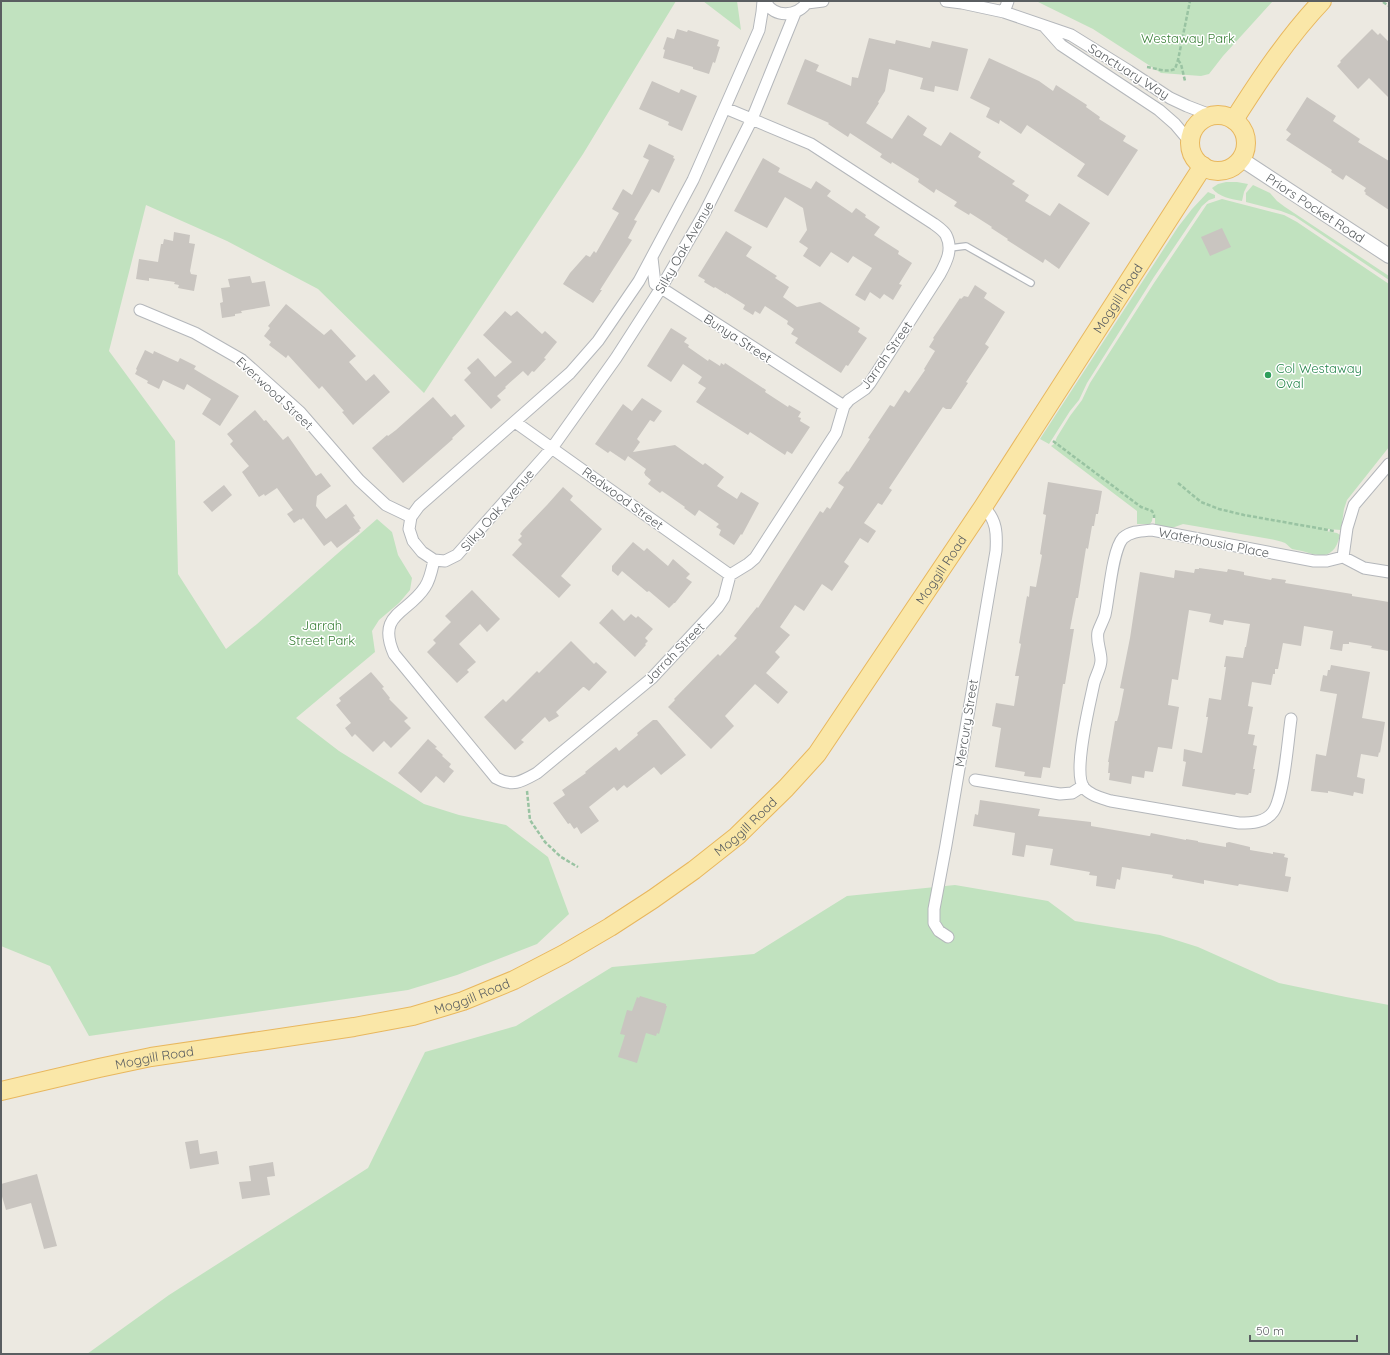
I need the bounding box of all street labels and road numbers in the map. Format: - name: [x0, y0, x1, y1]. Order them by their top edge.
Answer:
- street label: Sanctuary Way: [1085, 40, 1173, 102]
- street label: Priors Pocket Road: [1263, 170, 1368, 246]
- street label: Silky Oak Avenue: [651, 198, 717, 296]
- street label: Moggill Road: [1089, 261, 1146, 336]
- street label: Bunya Street: [701, 310, 775, 366]
- street label: Jarrah Street: [857, 318, 915, 392]
- street label: Everwood Street: [233, 353, 317, 433]
- street label: Redwood Street: [579, 463, 667, 533]
- street label: Silky Oak Avenue: [457, 466, 537, 554]
- street label: Waterhousia Place: [1157, 523, 1271, 561]
- street label: Moggill Road: [912, 532, 970, 607]
- street label: Jarrah Street: [641, 619, 707, 687]
- street label: Mercury Street: [951, 678, 981, 768]
- street label: Moggill Road: [711, 794, 780, 859]
- street label: Moggill Road: [432, 975, 512, 1017]
- street label: Moggill Road: [114, 1043, 195, 1072]

